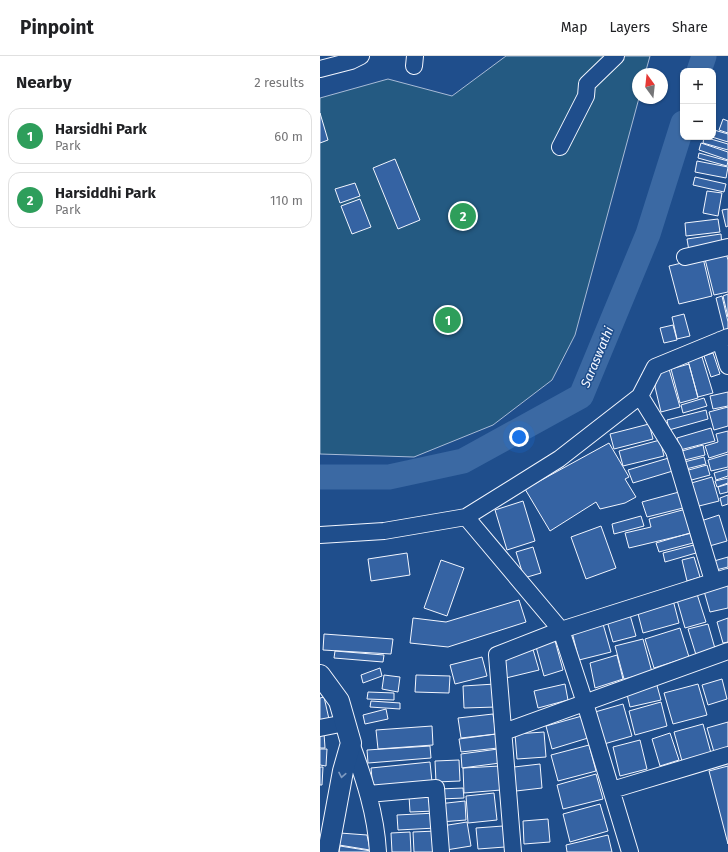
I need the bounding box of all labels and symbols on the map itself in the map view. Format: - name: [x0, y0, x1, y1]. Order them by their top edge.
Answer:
- north arrow: [632, 68, 668, 104]
- pin: 2: [450, 201, 476, 231]
- pin: 1: [435, 305, 461, 335]
- water label: Saraswathi: [577, 324, 617, 391]
- your location: [509, 427, 529, 447]
- one-way arrow: [338, 772, 347, 779]

